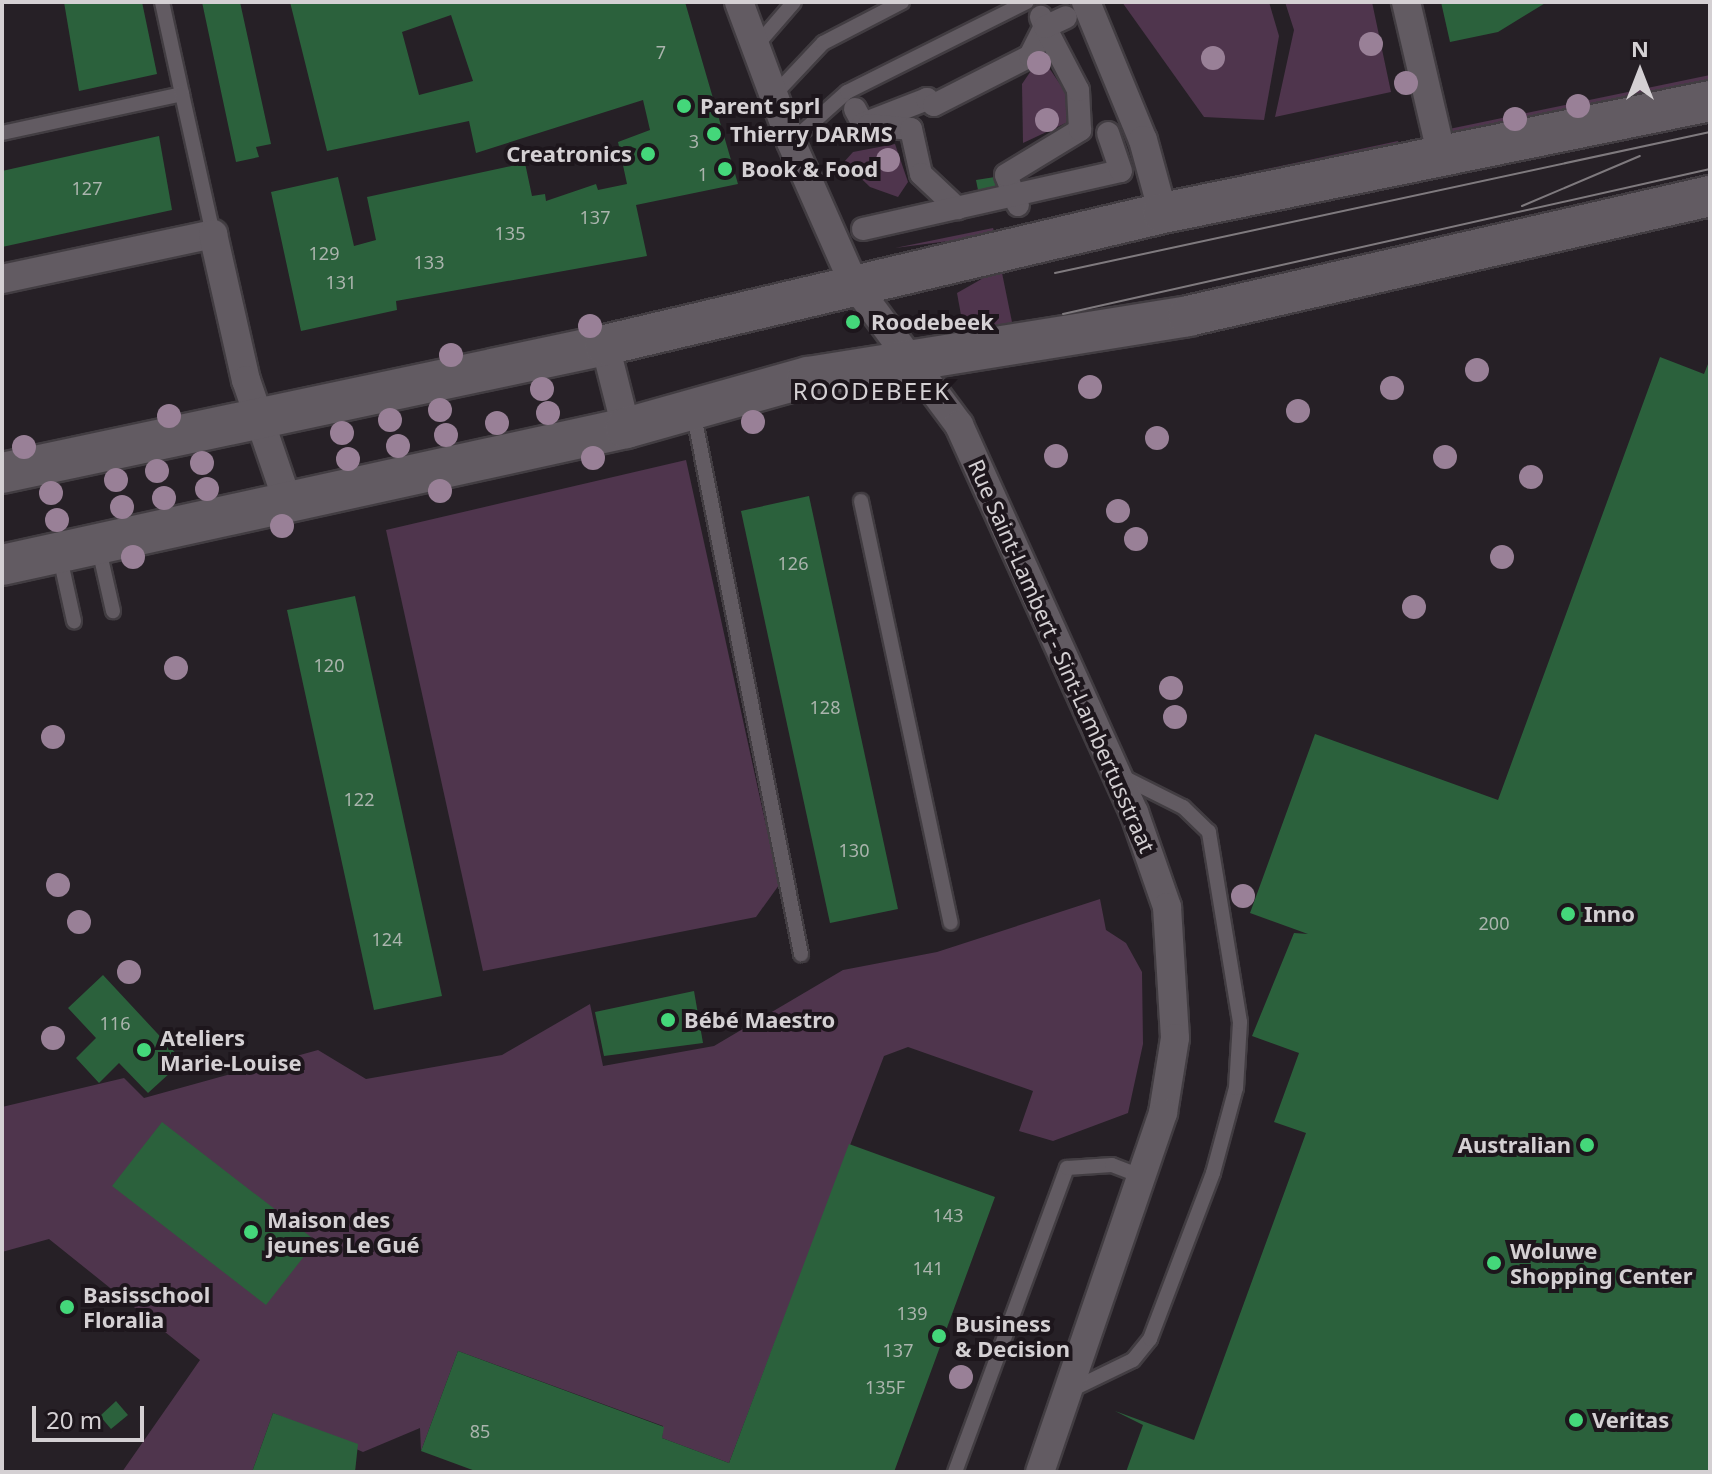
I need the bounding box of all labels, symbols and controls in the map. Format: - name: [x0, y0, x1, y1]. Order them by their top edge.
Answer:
- north arrow: [1600, 32, 1680, 112]
- text: N: [1631, 33, 1649, 63]
- house number: 7: [656, 41, 666, 63]
- place label: Parent sprl: [700, 93, 820, 119]
- marker: Parent sprl: [675, 97, 693, 115]
- place label: Thierry DARMS: [730, 121, 893, 147]
- marker: Thierry DARMS: [705, 125, 723, 143]
- house number: 3: [689, 130, 699, 152]
- place label: Creatronics: [506, 141, 632, 167]
- marker: Creatronics: [639, 145, 657, 163]
- place label: Book & Food: [741, 156, 878, 182]
- marker: Book & Food: [716, 160, 734, 178]
- house number: 1: [698, 163, 708, 185]
- house number: 127: [72, 177, 102, 199]
- house number: 137: [580, 206, 610, 228]
- house number: 135: [495, 222, 525, 244]
- house number: 129: [309, 242, 339, 264]
- house number: 133: [414, 251, 444, 273]
- house number: 131: [326, 271, 356, 293]
- place label: Roodebeek: [871, 309, 994, 335]
- marker: Roodebeek: [842, 311, 864, 333]
- district label: ROODEBEEK: [793, 377, 951, 405]
- street label: Rue Saint-Lambert - Sint-Lambertusstraat: [963, 455, 1161, 857]
- house number: 126: [778, 552, 808, 574]
- house number: 120: [314, 654, 344, 676]
- house number: 128: [810, 696, 840, 718]
- house number: 122: [344, 788, 374, 810]
- house number: 130: [839, 839, 869, 861]
- place label: Inno: [1584, 901, 1635, 927]
- marker: Inno: [1559, 905, 1577, 923]
- house number: 200: [1479, 912, 1509, 934]
- house number: 124: [372, 928, 402, 950]
- place label: Bébé Maestro: [684, 1007, 835, 1033]
- marker: Bébé Maestro: [659, 1011, 677, 1029]
- house number: 116: [100, 1012, 130, 1034]
- place label: Ateliers Marie-Louise: [160, 1024, 302, 1076]
- marker: Ateliers Marie-Louise: [135, 1041, 153, 1059]
- place label: Australian: [1458, 1132, 1571, 1158]
- marker: Australian: [1578, 1136, 1596, 1154]
- house number: 143: [933, 1204, 963, 1226]
- place label: Maison des jeunes Le Gué: [267, 1206, 420, 1258]
- marker: Maison des jeunes Le Gué: [242, 1223, 260, 1241]
- place label: Woluwe Shopping Center: [1510, 1237, 1693, 1288]
- marker: Woluwe Shopping Center: [1485, 1254, 1503, 1272]
- house number: 141: [913, 1257, 943, 1279]
- place label: Basisschool Floralia: [83, 1281, 210, 1332]
- marker: Basisschool Floralia: [58, 1298, 76, 1316]
- house number: 139: [897, 1302, 927, 1324]
- place label: Business & Decision: [955, 1310, 1070, 1362]
- marker: Business & Decision: [930, 1327, 948, 1345]
- house number: 137: [883, 1339, 913, 1361]
- house number: 135F: [865, 1376, 905, 1398]
- scale bar: [36, 1390, 148, 1440]
- text: 20 m: [46, 1403, 102, 1436]
- place label: Veritas: [1592, 1407, 1669, 1433]
- marker: Veritas: [1567, 1411, 1585, 1429]
- house number: 85: [470, 1420, 490, 1442]

